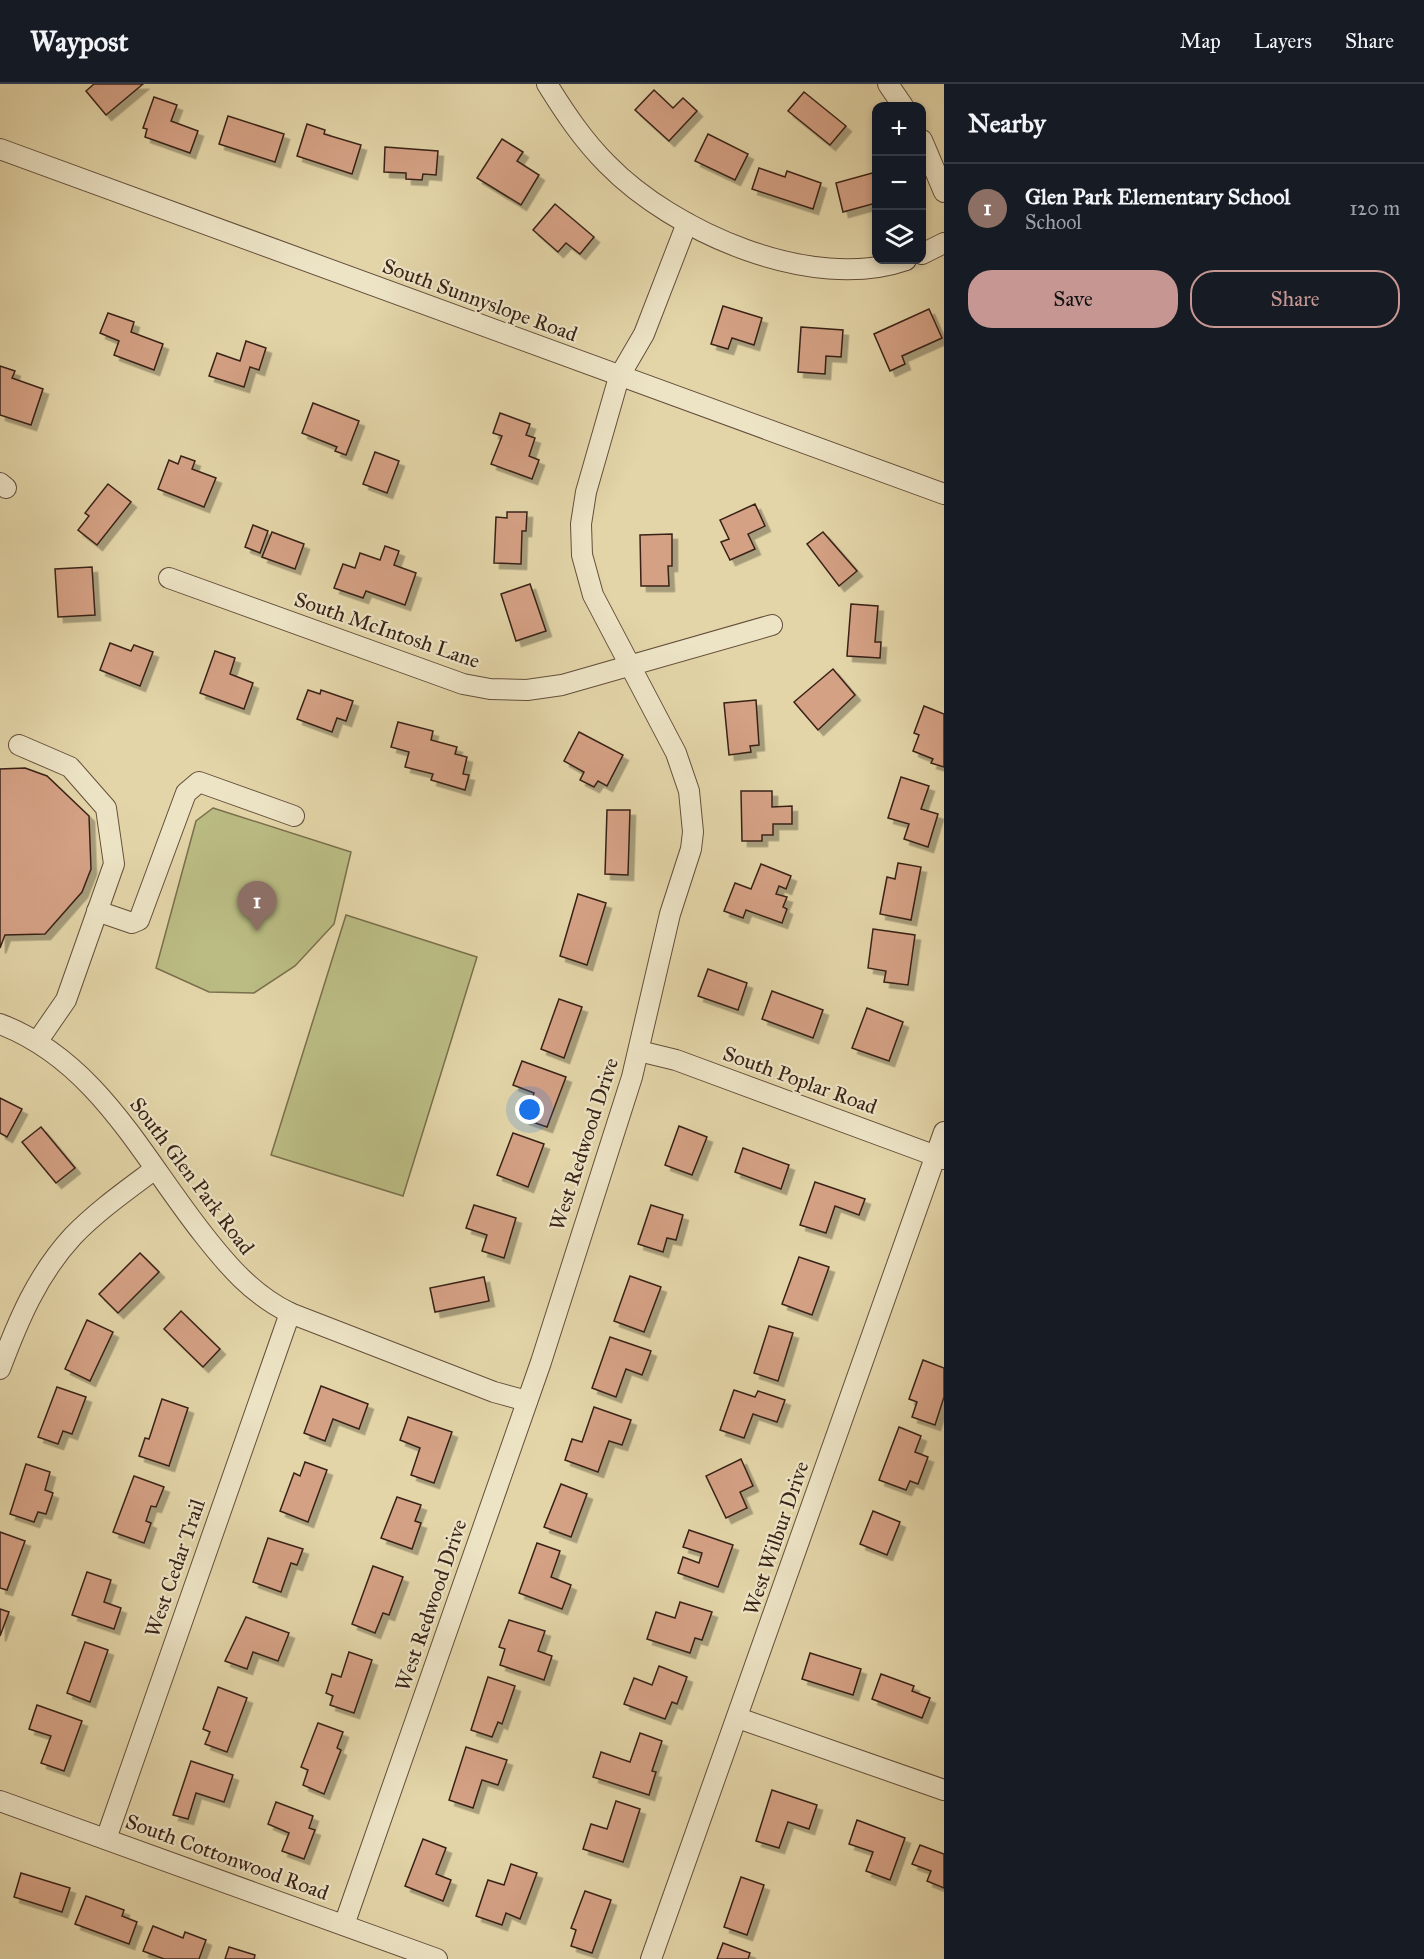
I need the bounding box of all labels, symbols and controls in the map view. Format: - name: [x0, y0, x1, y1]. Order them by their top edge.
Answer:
- text: Waypost: [30, 24, 128, 59]
- text: Map: [1180, 28, 1221, 54]
- text: Layers: [1254, 28, 1312, 54]
- text: Share: [1345, 28, 1394, 54]
- map controls: [872, 102, 926, 264]
- button: +: [872, 102, 926, 156]
- text: Nearby: [968, 107, 1046, 139]
- button: −: [872, 156, 926, 210]
- text: Glen Park Elementary School: [1025, 183, 1290, 210]
- text: 1: [984, 196, 991, 220]
- text: 120 m: [1349, 196, 1400, 220]
- button: layers: [872, 210, 926, 264]
- text: School: [1025, 210, 1082, 234]
- street label: South Sunnyslope Road: [379, 253, 581, 348]
- button: Save: [968, 270, 1178, 328]
- button: Share: [1190, 270, 1400, 328]
- street label: South McIntosh Lane: [291, 586, 484, 674]
- pin: 1: [238, 882, 276, 931]
- street label: South Poplar Road: [719, 1040, 881, 1120]
- street label: West Redwood Drive: [544, 1054, 624, 1234]
- street label: South Glen Park Road: [124, 1092, 260, 1260]
- your location: [515, 1095, 544, 1124]
- street label: West Wilbur Drive: [737, 1457, 815, 1618]
- street label: West Cedar Trail: [139, 1495, 211, 1641]
- street label: West Redwood Drive: [389, 1515, 473, 1694]
- street label: South Cottonwood Road: [122, 1808, 333, 1906]

